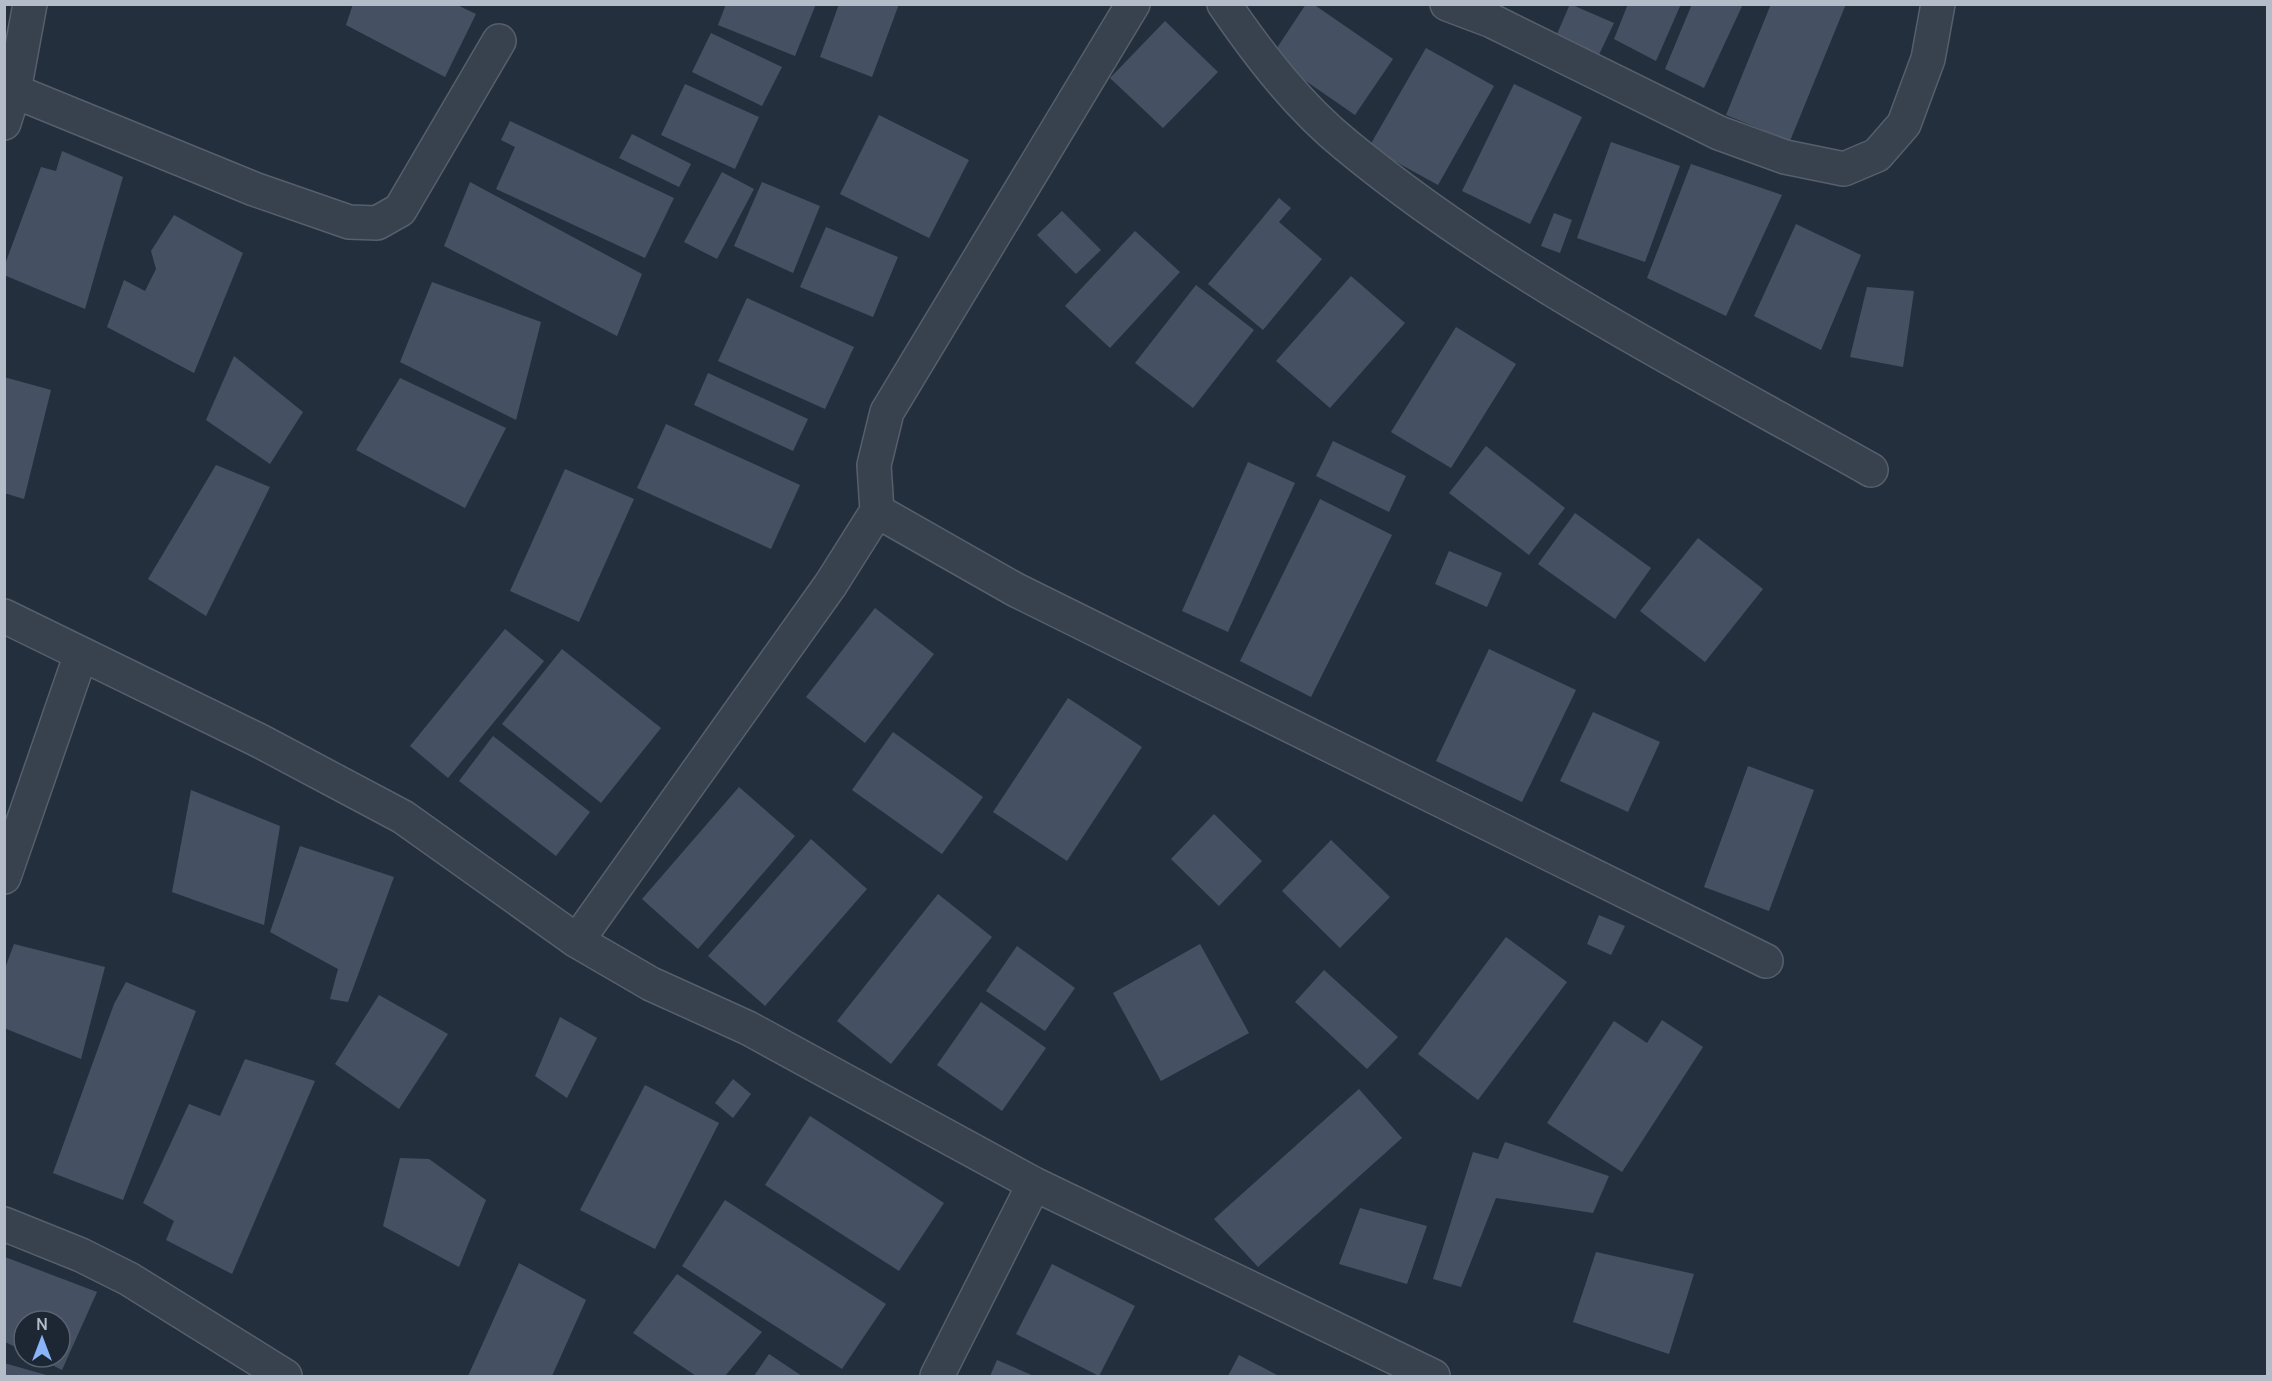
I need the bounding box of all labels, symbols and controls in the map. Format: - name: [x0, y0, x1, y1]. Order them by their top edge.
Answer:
- north arrow: [12, 1309, 72, 1369]
- text: N: [36, 1313, 48, 1335]

